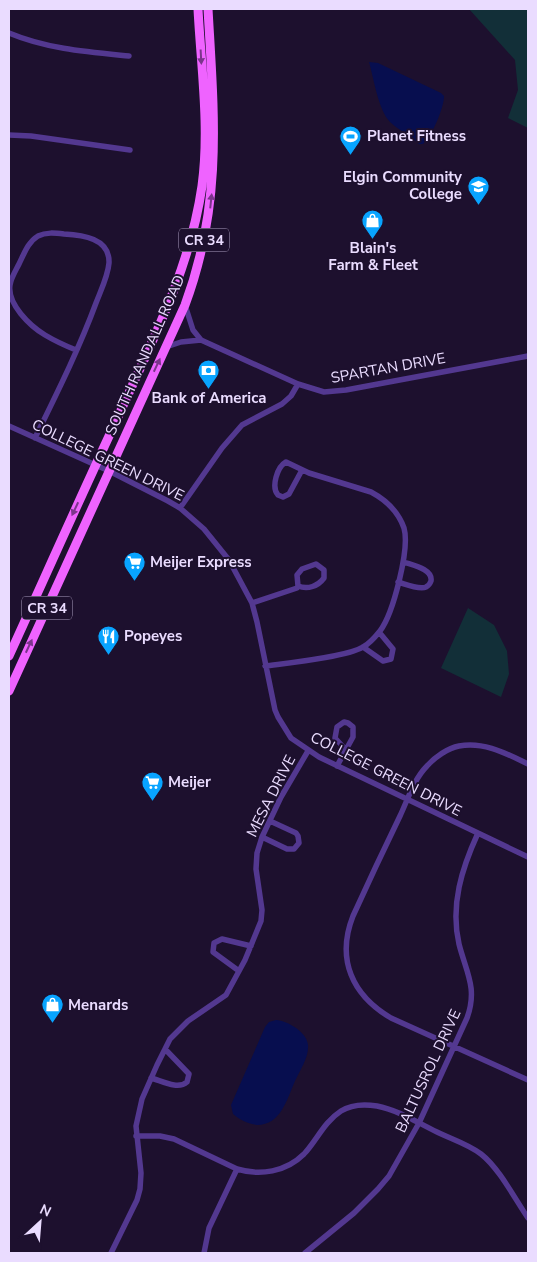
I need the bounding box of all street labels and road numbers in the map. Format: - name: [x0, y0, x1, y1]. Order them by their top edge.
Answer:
- road number: CR 34: [179, 228, 229, 252]
- street label: SOUTH RANDALL ROAD: [101, 272, 189, 438]
- street label: SPARTAN DRIVE: [329, 348, 447, 388]
- street label: COLLEGE GREEN DRIVE: [28, 414, 188, 506]
- road number: CR 34: [22, 596, 72, 620]
- street label: COLLEGE GREEN DRIVE: [307, 727, 465, 821]
- street label: MESA DRIVE: [242, 752, 300, 840]
- street label: BALTUSROL DRIVE: [391, 1006, 465, 1136]

